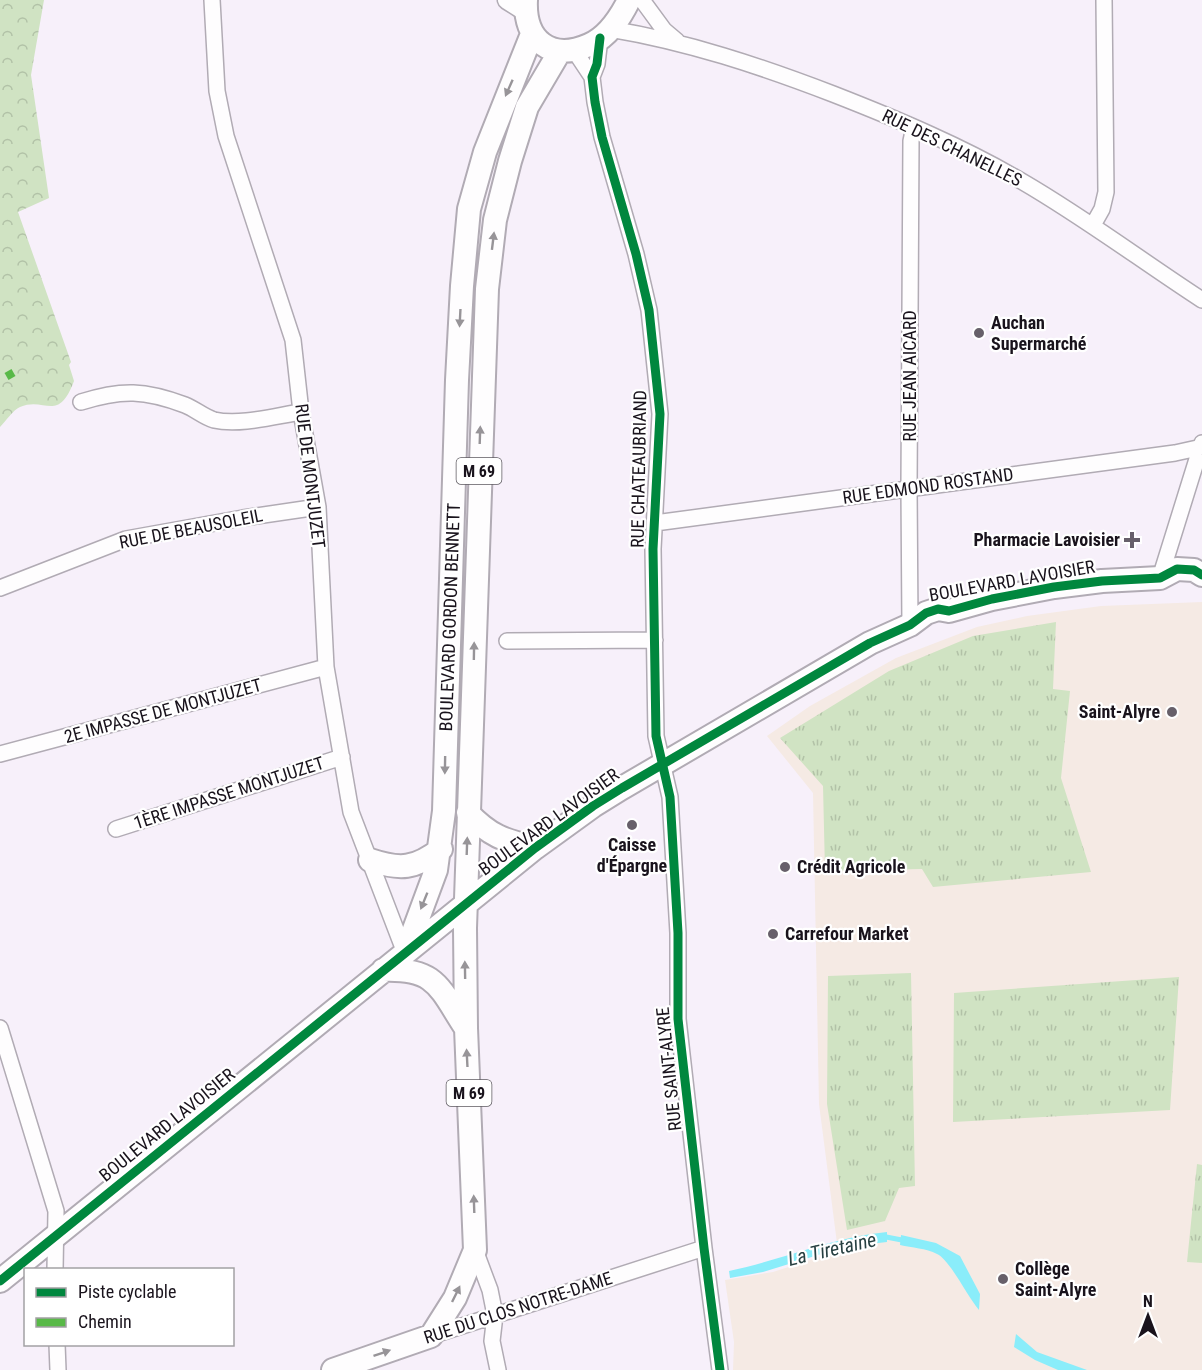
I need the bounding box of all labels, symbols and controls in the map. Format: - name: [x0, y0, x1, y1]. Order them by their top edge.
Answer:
- one-way arrow: [505, 79, 514, 96]
- street label: RUE DES CHANELLES: [879, 105, 1026, 190]
- one-way arrow: [488, 231, 497, 250]
- one-way arrow: [456, 308, 465, 327]
- street label: RUE JEAN AICARD: [899, 310, 920, 442]
- place label: Auchan Supermarché: [991, 312, 1087, 354]
- marker: Auchan Supermarché: [972, 326, 986, 340]
- street label: RUE CHATEAUBRIAND: [627, 390, 650, 548]
- street label: RUE DE MONTJUZET: [291, 403, 330, 549]
- one-way arrow: [476, 426, 485, 445]
- road number: M 69: [456, 458, 502, 484]
- street label: RUE EDMOND ROSTAND: [841, 463, 1015, 508]
- street label: BOULEVARD GORDON BENNETT: [435, 502, 464, 732]
- street label: RUE DE BEAUSOLEIL: [117, 504, 265, 553]
- place label: Pharmacie Lavoisier: [973, 529, 1120, 550]
- marker: Pharmacie Lavoisier: [1125, 533, 1139, 547]
- street label: BOULEVARD LAVOISIER: [927, 556, 1097, 605]
- one-way arrow: [469, 641, 479, 660]
- street label: 2E IMPASSE DE MONTJUZET: [62, 674, 264, 747]
- place label: Saint-Alyre: [1079, 701, 1160, 722]
- marker: Saint-Alyre: [1165, 705, 1179, 719]
- street label: 1ÈRE IMPASSE MONTJUZET: [131, 752, 327, 833]
- one-way arrow: [440, 755, 450, 774]
- street label: BOULEVARD LAVOISIER: [475, 763, 623, 879]
- marker: Caisse d'Épargne: [625, 818, 639, 832]
- place label: Caisse d'Épargne: [597, 834, 668, 876]
- one-way arrow: [462, 836, 471, 855]
- place label: Crédit Agricole: [797, 856, 906, 877]
- marker: Crédit Agricole: [778, 860, 792, 874]
- one-way arrow: [419, 892, 429, 910]
- place label: Carrefour Market: [785, 923, 909, 944]
- marker: Carrefour Market: [766, 927, 780, 941]
- one-way arrow: [460, 960, 470, 979]
- street label: RUE SAINT-ALYRE: [652, 1006, 685, 1132]
- one-way arrow: [463, 1049, 472, 1068]
- street label: BOULEVARD LAVOISIER: [95, 1063, 239, 1186]
- road number: M 69: [446, 1080, 492, 1106]
- one-way arrow: [469, 1195, 478, 1214]
- water label: La Tiretaine: [785, 1227, 879, 1271]
- place label: Collège Saint-Alyre: [1015, 1258, 1097, 1300]
- street label: RUE DU CLOS NOTRE-DAME: [421, 1267, 615, 1348]
- legend: [24, 1268, 234, 1346]
- marker: Collège Saint-Alyre: [996, 1272, 1010, 1286]
- text: Piste cyclable: [78, 1281, 176, 1302]
- one-way arrow: [451, 1286, 460, 1303]
- north arrow: [1118, 1286, 1178, 1346]
- text: N: [1143, 1292, 1153, 1311]
- text: Chemin: [78, 1311, 132, 1332]
- one-way arrow: [373, 1348, 391, 1358]

